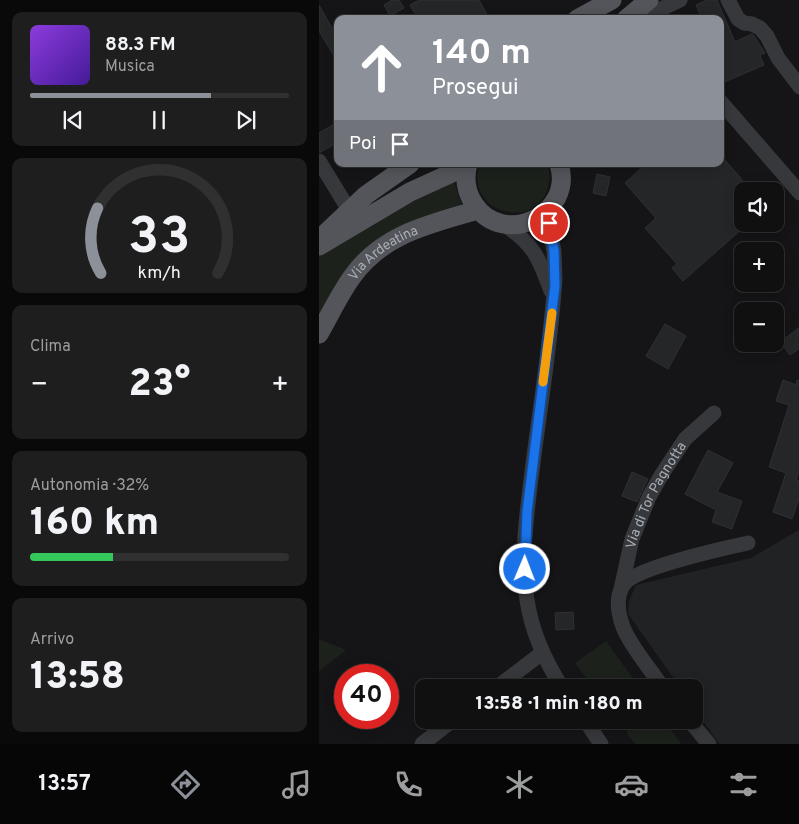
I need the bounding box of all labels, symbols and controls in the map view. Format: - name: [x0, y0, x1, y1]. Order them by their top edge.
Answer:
- text: 140 m: [432, 32, 531, 76]
- text: 88.3 FM: [105, 33, 176, 57]
- icon: ahead: [349, 35, 414, 100]
- text: Musica: [105, 57, 155, 77]
- text: Prosegui: [432, 75, 519, 102]
- icon: previous: [59, 106, 87, 134]
- icon: pause: [145, 106, 173, 134]
- icon: next: [232, 106, 260, 134]
- icon: arrive: [386, 130, 414, 158]
- text: Poi: [349, 132, 376, 156]
- map controls: [734, 182, 784, 352]
- button: sound: [734, 182, 784, 232]
- pin: [528, 202, 570, 244]
- text: 33: [128, 206, 191, 272]
- icon: arrive: [535, 209, 563, 237]
- street label: Via Ardeatina: [345, 222, 421, 284]
- button: +: [734, 242, 784, 292]
- text: km/h: [138, 262, 181, 285]
- button: −: [734, 302, 784, 352]
- text: Clima: [30, 337, 71, 357]
- text: 23°: [129, 361, 190, 410]
- text: −: [30, 368, 48, 404]
- text: +: [271, 368, 289, 404]
- street label: Via di Tor Pagnotta: [623, 439, 691, 550]
- text: Autonomia · 32%: [30, 476, 149, 496]
- text: 160 km: [30, 500, 159, 549]
- position arrow: [498, 542, 550, 594]
- text: Arrivo: [30, 630, 74, 650]
- text: 13:58: [30, 654, 125, 703]
- speed limit sign: 40: [334, 664, 399, 729]
- text: 13:58 · 1 min · 180 m: [475, 692, 643, 716]
- icon: directions: [168, 767, 203, 802]
- icon: music: [279, 767, 314, 802]
- icon: phone: [391, 767, 426, 802]
- icon: climate: [502, 767, 537, 802]
- icon: car: [614, 767, 649, 802]
- icon: filters: [726, 767, 761, 802]
- text: 13:57: [38, 771, 91, 798]

